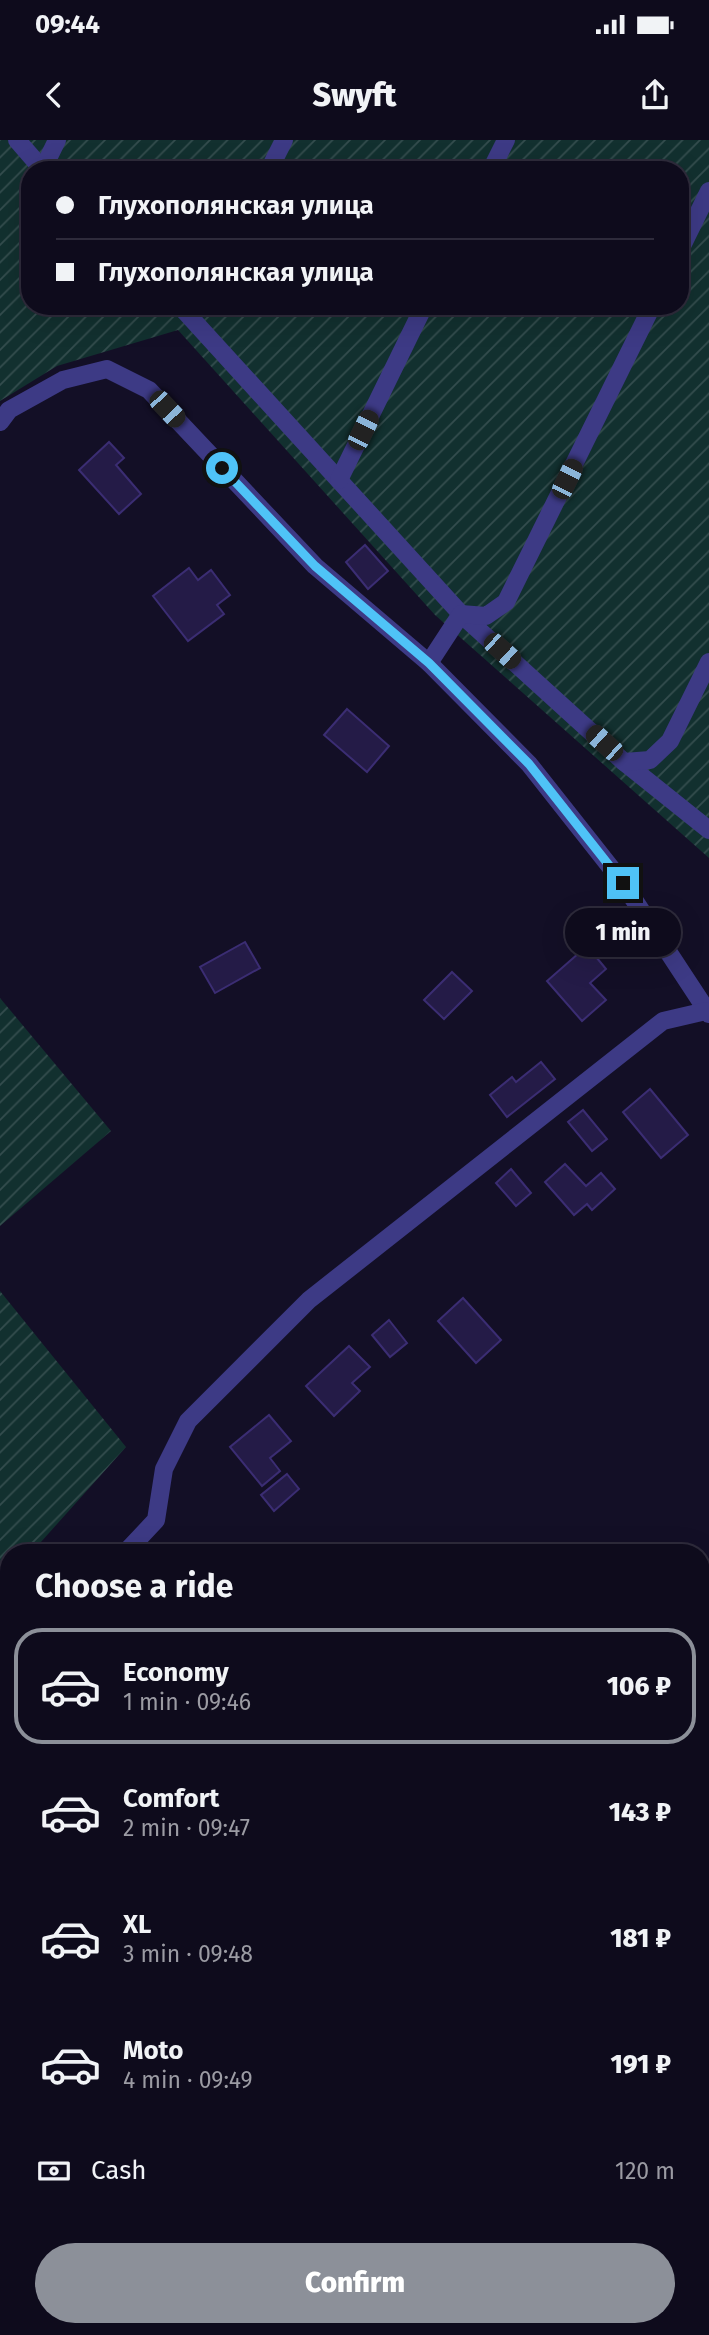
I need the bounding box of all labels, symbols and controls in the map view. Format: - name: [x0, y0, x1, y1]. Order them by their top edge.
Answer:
- text: 09:44: [35, 9, 100, 40]
- icon: back: [35, 76, 73, 114]
- text: Swyft: [313, 76, 396, 114]
- icon: share: [636, 76, 674, 114]
- text: Глухополянская улица: [98, 190, 374, 221]
- text: Глухополянская улица: [98, 257, 374, 288]
- car: [145, 386, 190, 432]
- car: [345, 407, 382, 453]
- route start: [206, 452, 238, 484]
- car: [549, 456, 586, 502]
- car: [480, 629, 525, 673]
- car: [582, 721, 627, 765]
- route end: [607, 867, 639, 899]
- callout: 1 min: [565, 908, 681, 956]
- text: 1 min: [595, 918, 651, 946]
- text: Choose a ride: [35, 1567, 233, 1605]
- icon: car: [39, 1655, 102, 1718]
- text: Economy: [123, 1657, 229, 1688]
- text: 106 ₽: [607, 1671, 671, 1702]
- text: 1 min · 09:46: [123, 1688, 251, 1716]
- icon: car: [39, 1781, 102, 1844]
- text: Comfort: [123, 1783, 219, 1814]
- text: 143 ₽: [609, 1797, 671, 1828]
- text: 2 min · 09:47: [123, 1814, 250, 1842]
- icon: car: [39, 1907, 102, 1970]
- text: XL: [123, 1909, 151, 1940]
- text: 181 ₽: [610, 1923, 671, 1954]
- text: 3 min · 09:48: [123, 1940, 253, 1968]
- icon: car: [39, 2033, 102, 2096]
- text: Moto: [123, 2035, 183, 2066]
- text: 191 ₽: [610, 2049, 671, 2080]
- text: 4 min · 09:49: [123, 2066, 253, 2094]
- icon: cash: [35, 2152, 73, 2190]
- text: Cash: [91, 2155, 147, 2186]
- text: 120 m: [615, 2157, 675, 2185]
- button: Confirm: [35, 2243, 675, 2323]

